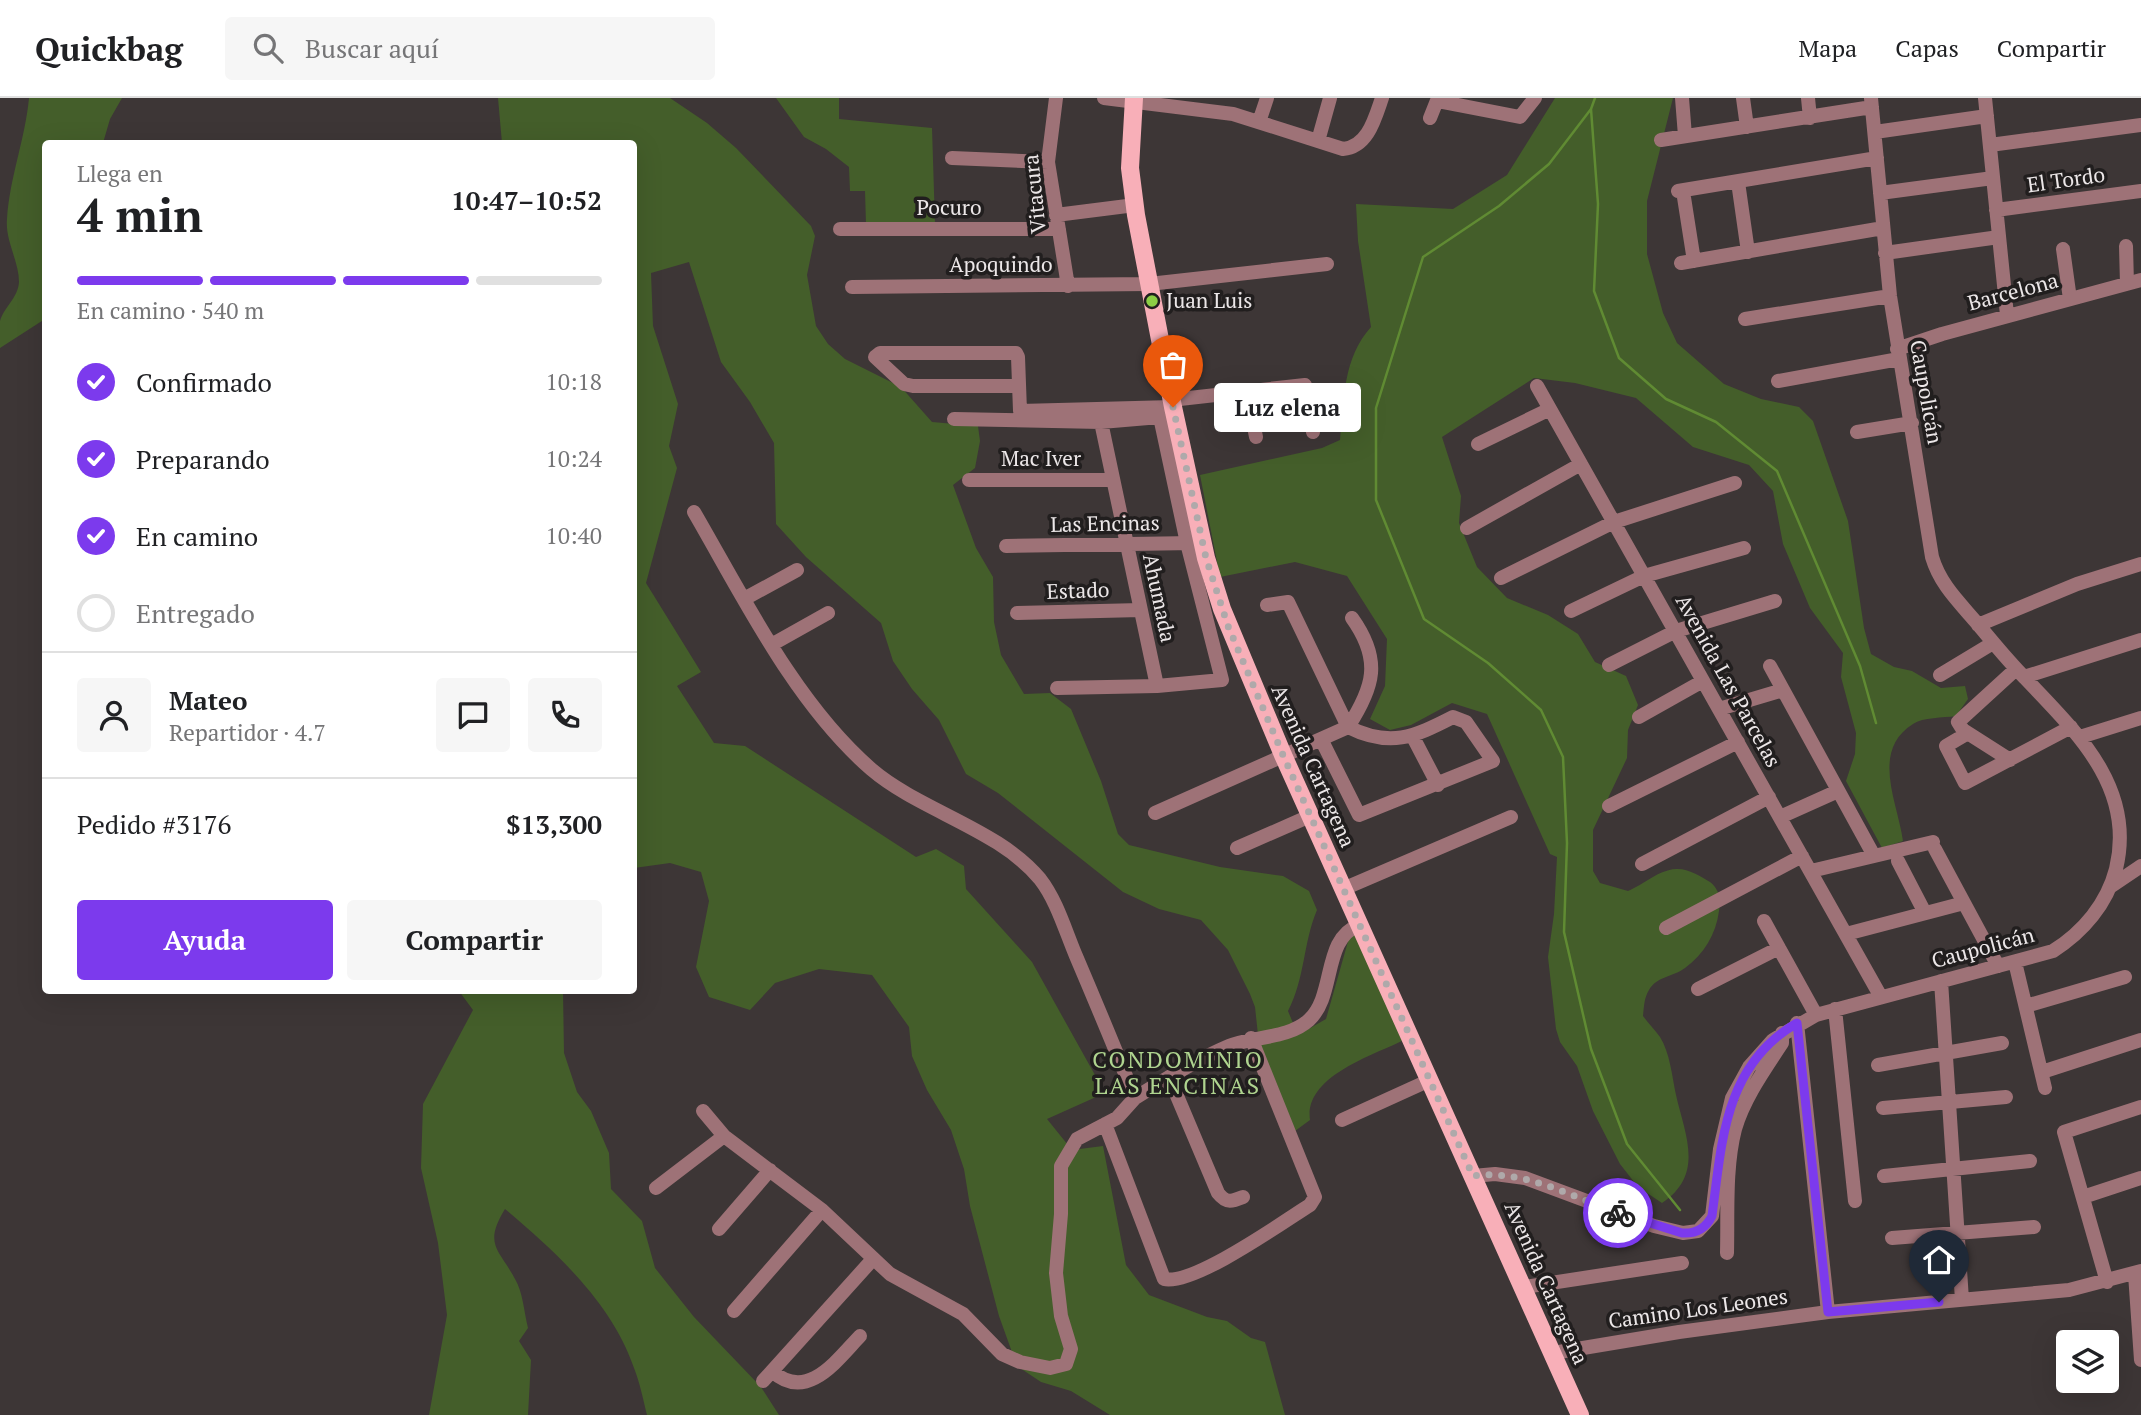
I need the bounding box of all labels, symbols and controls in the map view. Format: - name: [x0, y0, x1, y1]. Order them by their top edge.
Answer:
- search box: [225, 17, 715, 80]
- text: Quickbag: [35, 27, 183, 70]
- icon: search: [249, 29, 287, 67]
- text: Buscar aquí: [305, 31, 439, 65]
- text: Mapa: [1799, 32, 1857, 64]
- text: Capas: [1895, 32, 1959, 64]
- text: Compartir: [1997, 32, 2106, 64]
- street label: Vitacura: [1016, 153, 1052, 235]
- text: Llega en: [77, 158, 163, 189]
- street label: El Tordo: [2025, 160, 2107, 198]
- text: 10:47–10:52: [451, 183, 602, 217]
- text: 4 min: [77, 184, 203, 245]
- street label: Pocuro: [916, 193, 982, 221]
- street label: Apoquindo: [949, 250, 1053, 278]
- street label: Barcelona: [1964, 265, 2061, 317]
- place label: Juan Luis: [1166, 286, 1252, 314]
- marker: Juan Luis: [1144, 293, 1160, 309]
- text: En camino · 540 m: [77, 295, 264, 326]
- pin: [1143, 335, 1203, 407]
- street label: Caupolicán: [1904, 338, 1950, 447]
- icon: bag: [1154, 346, 1192, 384]
- icon: check: [77, 363, 115, 401]
- text: Confirmado: [136, 365, 272, 399]
- text: 10:18: [545, 366, 602, 397]
- callout: Luz elena: [1215, 382, 1362, 432]
- text: Luz elena: [1235, 392, 1340, 423]
- icon: check: [77, 440, 115, 478]
- text: Preparando: [136, 442, 270, 476]
- text: 10:24: [545, 443, 602, 474]
- street label: Mac Iver: [1001, 444, 1081, 472]
- street label: Las Encinas: [1050, 508, 1160, 538]
- icon: check: [77, 517, 115, 555]
- text: En camino: [136, 519, 258, 553]
- text: 10:40: [545, 520, 602, 551]
- street label: Ahumada: [1137, 551, 1183, 645]
- street label: Estado: [1046, 575, 1110, 605]
- street label: Avenida Las Parcelas: [1670, 589, 1788, 772]
- text: Entregado: [136, 596, 255, 630]
- button: person: [77, 678, 151, 752]
- button: chat: [436, 678, 510, 752]
- button: phone: [528, 678, 602, 752]
- street label: Avenida Cartagena: [1266, 680, 1362, 852]
- text: Mateo: [169, 683, 247, 717]
- text: Repartidor · 4.7: [169, 717, 326, 748]
- text: Pedido #3176: [77, 807, 231, 841]
- text: $13,300: [506, 807, 602, 841]
- button: Ayuda: [77, 900, 333, 980]
- button: Compartir: [347, 900, 602, 980]
- street label: Caupolicán: [1928, 920, 2038, 974]
- district label: CONDOMINIO LAS ENCINAS: [1092, 1044, 1264, 1101]
- courier: [1583, 1178, 1653, 1248]
- icon: bike: [1599, 1194, 1637, 1232]
- street label: Avenida Cartagena: [1499, 1197, 1595, 1369]
- pin: [1909, 1230, 1969, 1302]
- icon: home: [1920, 1241, 1958, 1279]
- street label: Camino Los Leones: [1606, 1282, 1789, 1334]
- map controls: [2056, 1330, 2119, 1393]
- button: layers: [2056, 1330, 2119, 1393]

